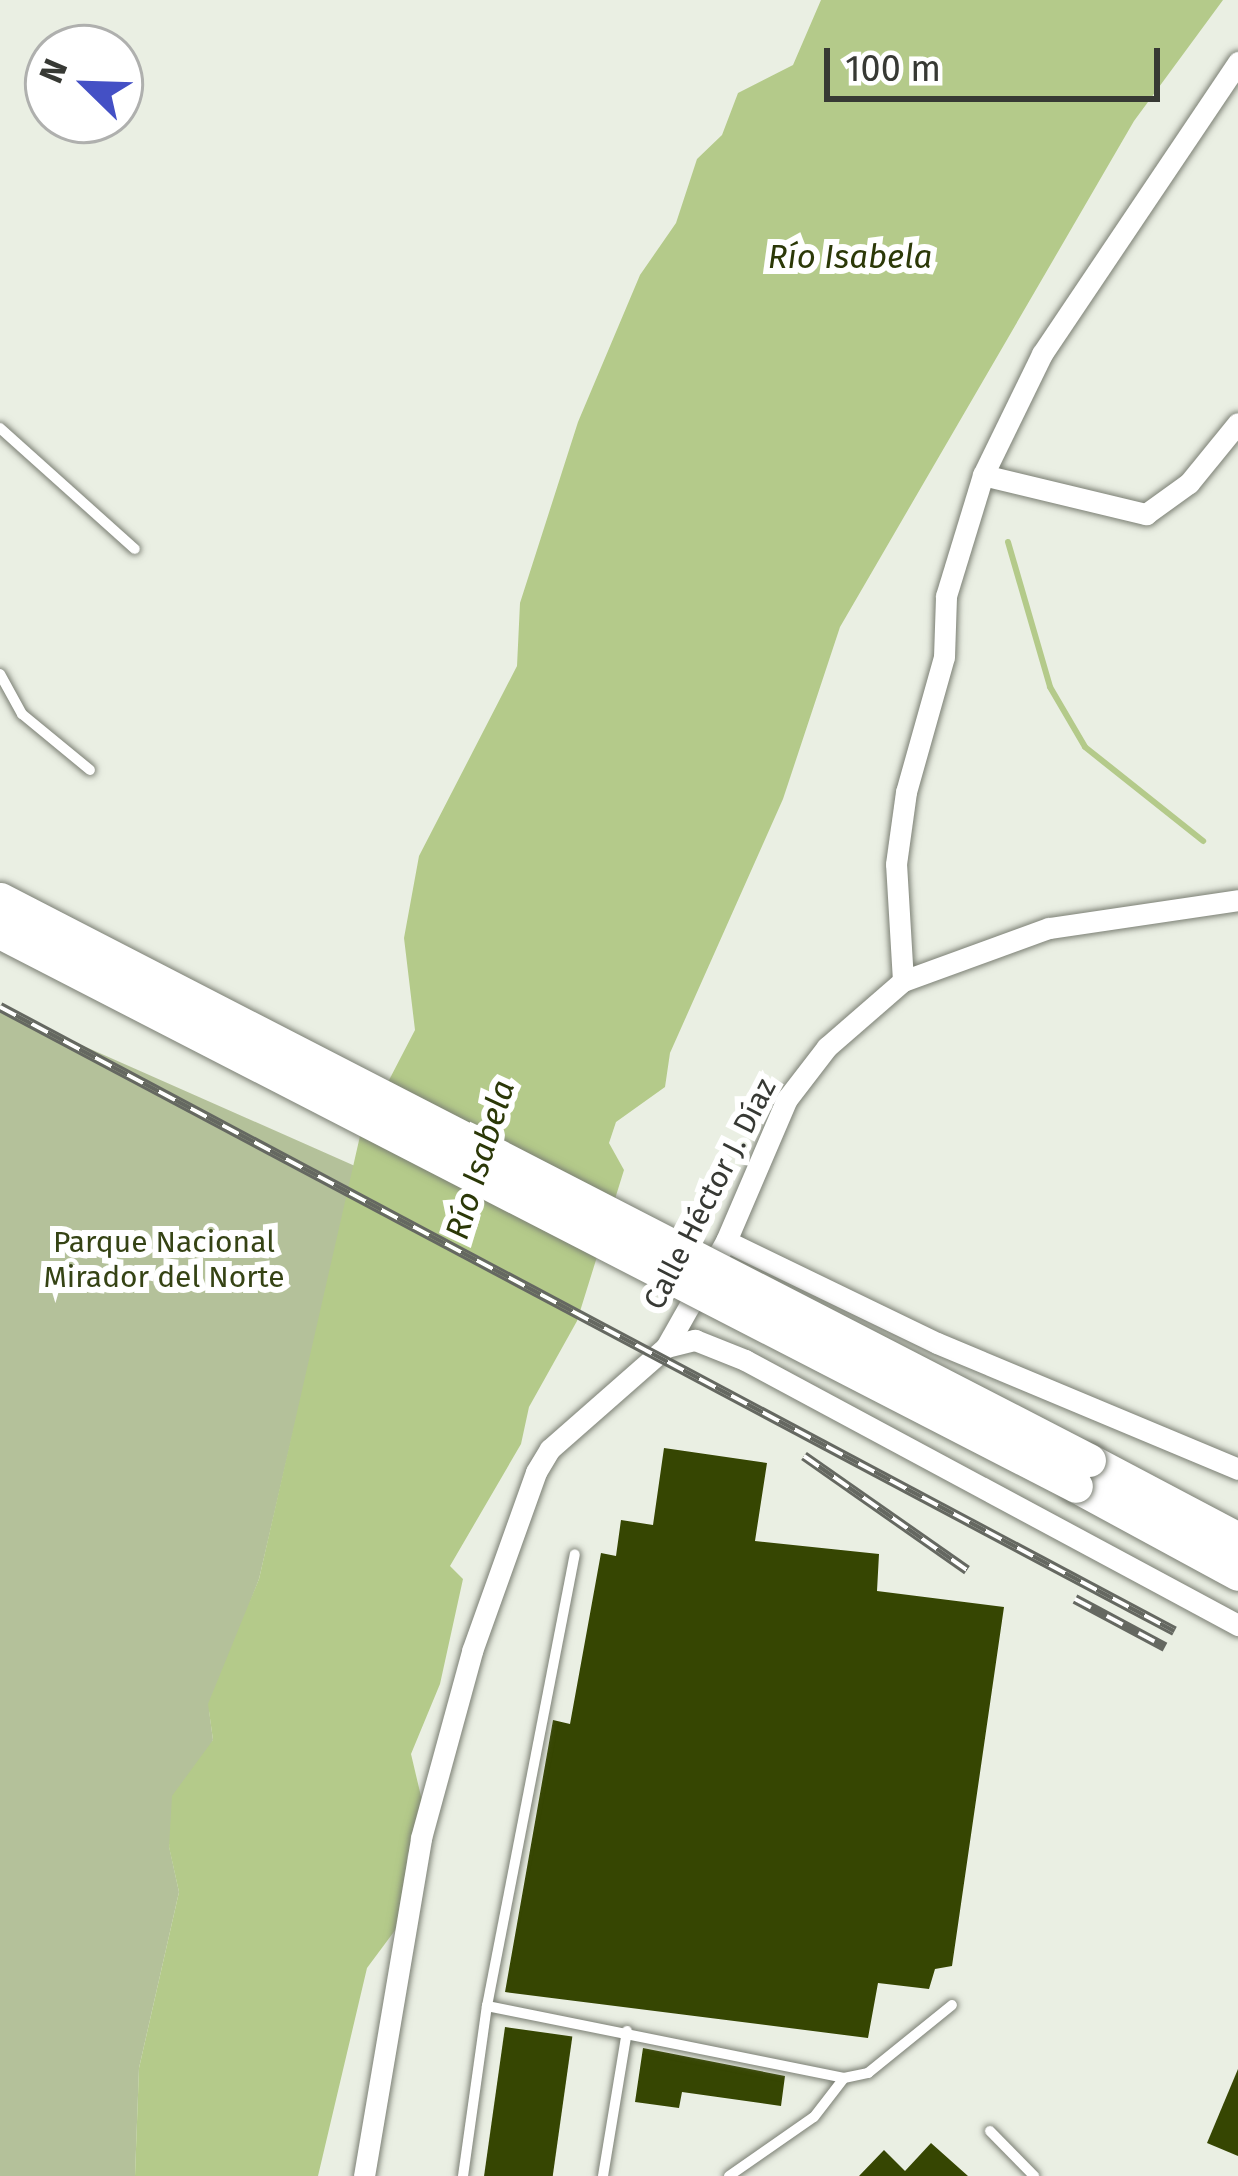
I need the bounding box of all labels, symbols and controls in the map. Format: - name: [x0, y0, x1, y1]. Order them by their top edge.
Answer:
- north arrow: [24, 24, 144, 144]
- scale bar: [830, 24, 1166, 98]
- text: 100 m: [845, 47, 941, 91]
- text: N: [31, 53, 76, 89]
- water label: Río Isabela: [768, 238, 932, 278]
- street label: Calle Héctor J. Díaz: [636, 1073, 784, 1315]
- water label: Río Isabela: [438, 1076, 524, 1244]
- park label: Parque Nacional Mirador del Norte: [44, 1224, 284, 1294]

